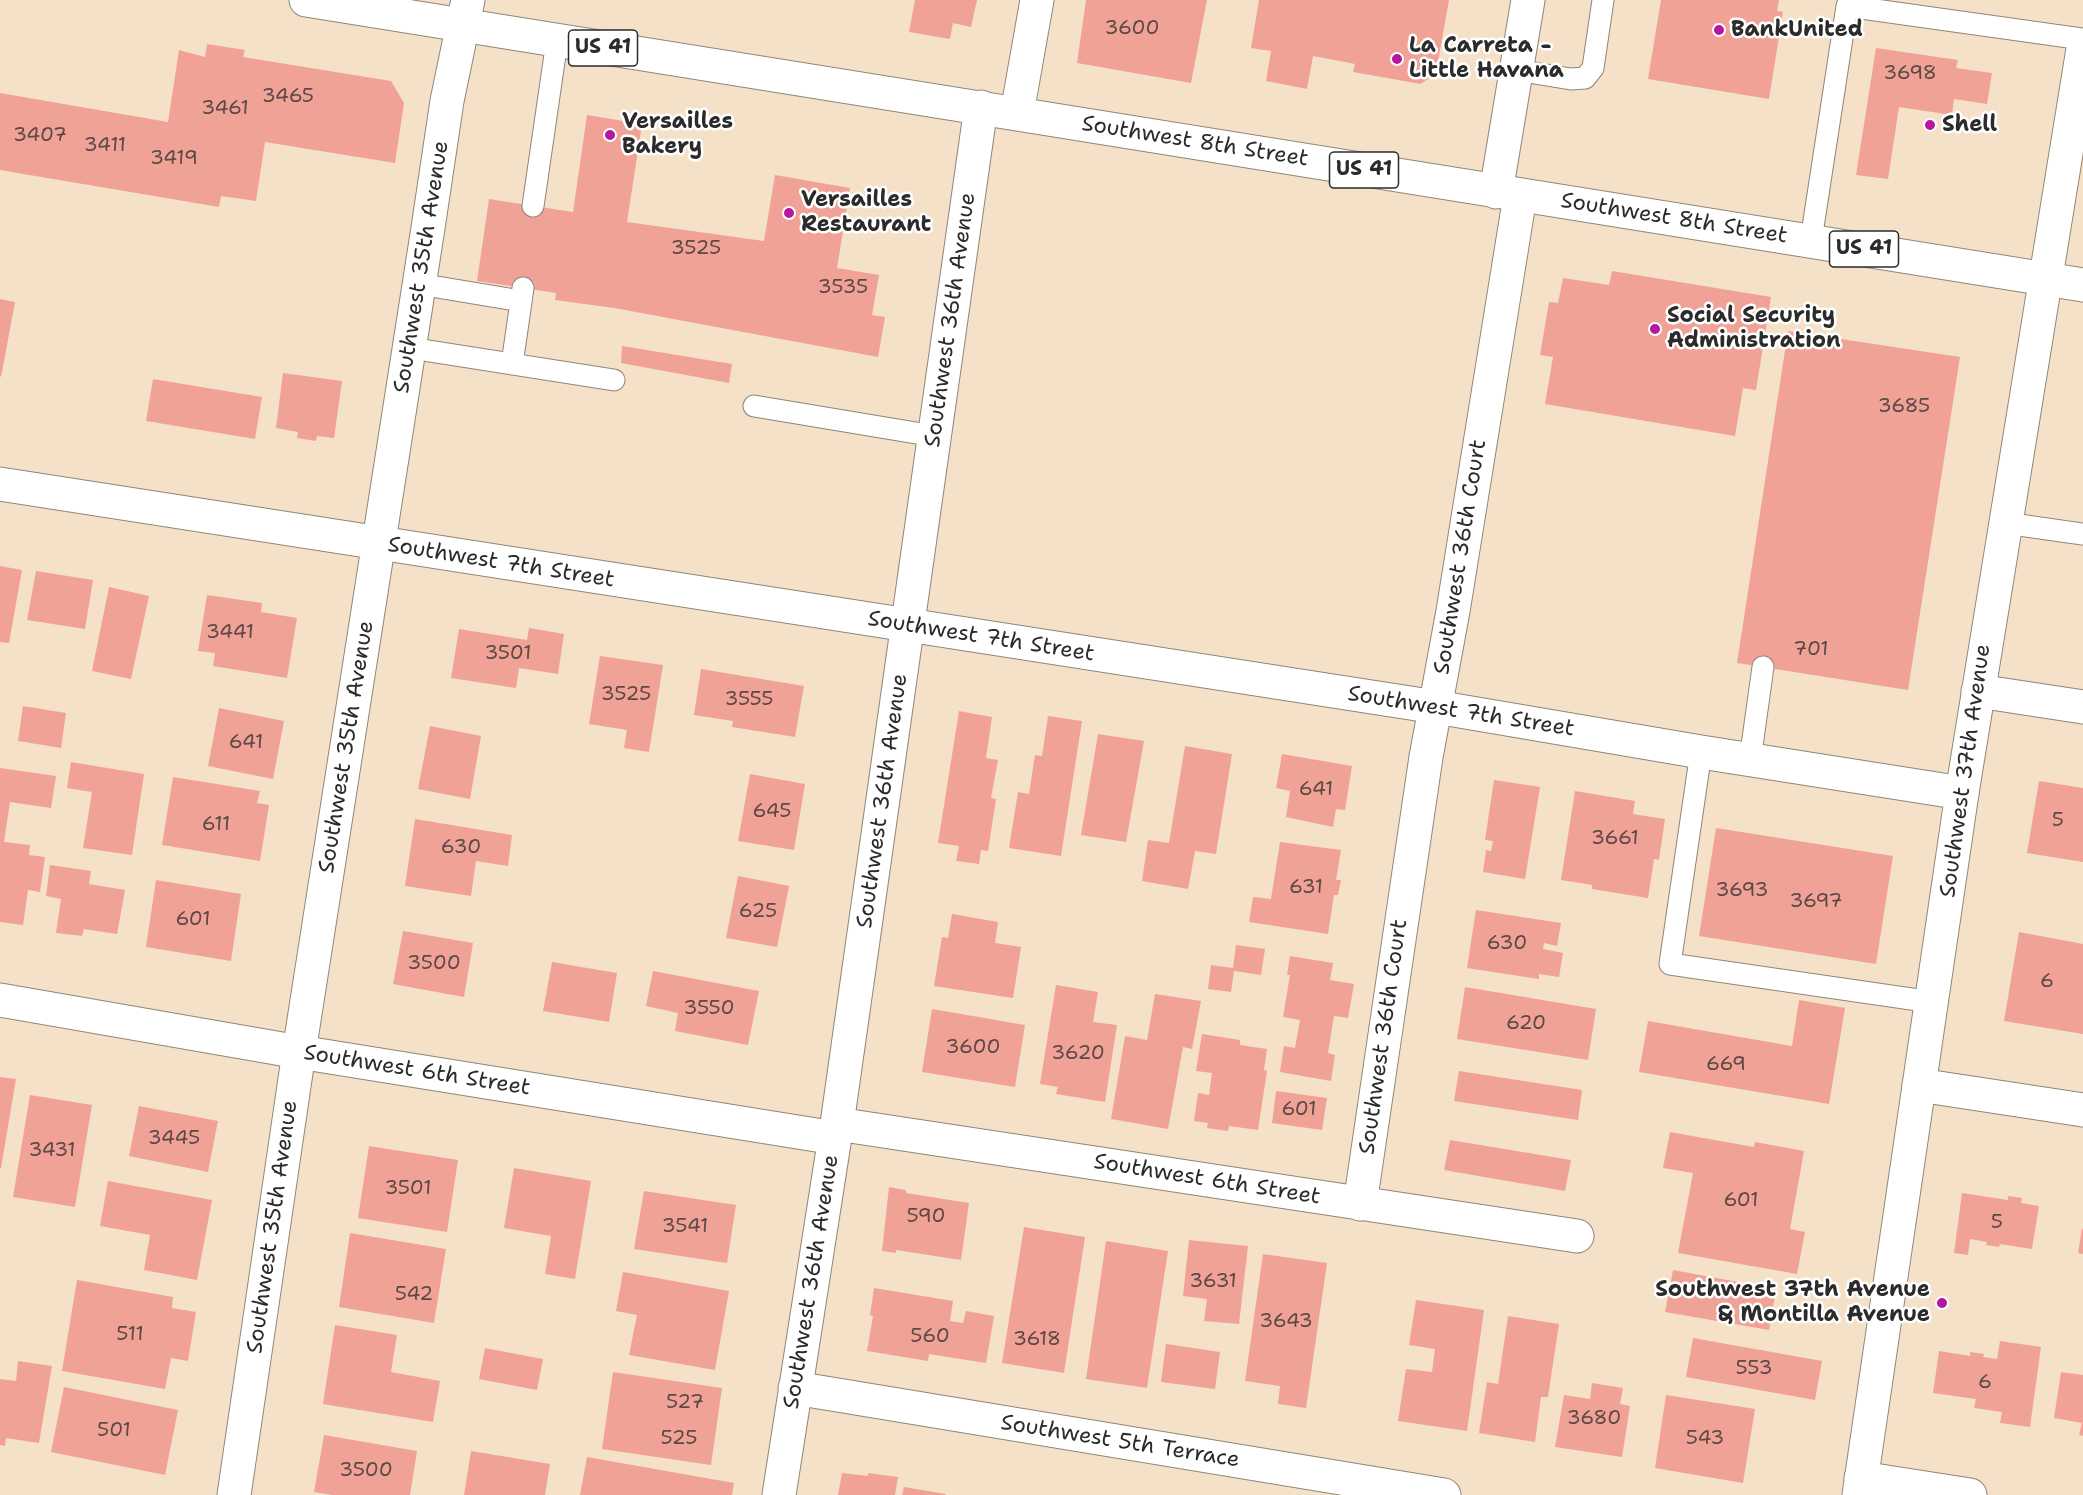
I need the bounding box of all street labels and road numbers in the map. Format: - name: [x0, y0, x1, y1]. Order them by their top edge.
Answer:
- road number: US 41: [568, 30, 638, 66]
- street label: Southwest 8th Street: [1080, 111, 1310, 173]
- street label: Southwest 35th Avenue: [389, 139, 455, 395]
- road number: US 41: [1330, 152, 1398, 188]
- street label: Southwest 8th Street: [1559, 188, 1789, 250]
- street label: Southwest 36th Avenue: [920, 191, 982, 449]
- road number: US 41: [1830, 231, 1898, 267]
- street label: Southwest 36th Court: [1429, 438, 1493, 676]
- street label: Southwest 7th Street: [386, 532, 616, 594]
- street label: Southwest 7th Street: [866, 606, 1096, 668]
- street label: Southwest 35th Avenue: [314, 619, 380, 875]
- street label: Southwest 37th Avenue: [1935, 643, 1997, 899]
- street label: Southwest 36th Avenue: [852, 672, 914, 930]
- street label: Southwest 7th Street: [1346, 681, 1576, 743]
- street label: Southwest 36th Court: [1354, 918, 1414, 1156]
- street label: Southwest 6th Street: [302, 1040, 532, 1102]
- street label: Southwest 35th Avenue: [242, 1099, 304, 1355]
- street label: Southwest 6th Street: [1092, 1149, 1322, 1211]
- street label: Southwest 36th Avenue: [779, 1153, 845, 1411]
- street label: Southwest 5th Terrace: [999, 1410, 1241, 1474]

